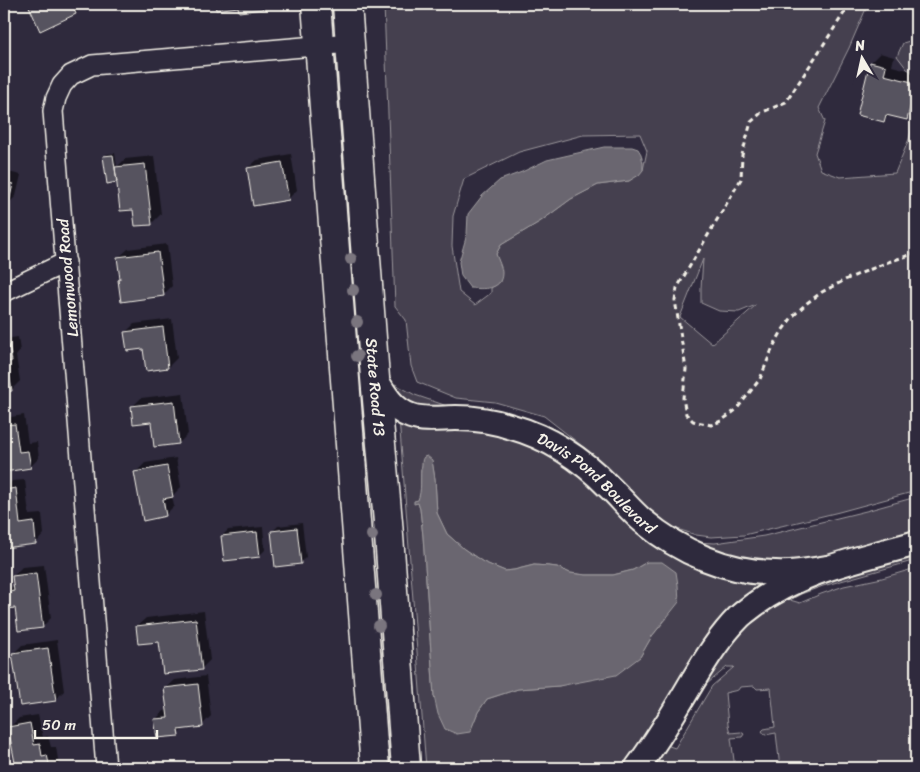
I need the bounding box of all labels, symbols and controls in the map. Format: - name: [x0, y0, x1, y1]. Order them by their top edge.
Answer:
- north arrow: [838, 32, 888, 82]
- text: N: [852, 33, 867, 59]
- street label: Lemonwood Road: [48, 216, 87, 338]
- street label: State Road 13: [357, 337, 394, 438]
- street label: Davis Pond Boulevard: [532, 424, 664, 543]
- scale bar: [35, 707, 158, 739]
- text: 50 m: [42, 712, 77, 738]

